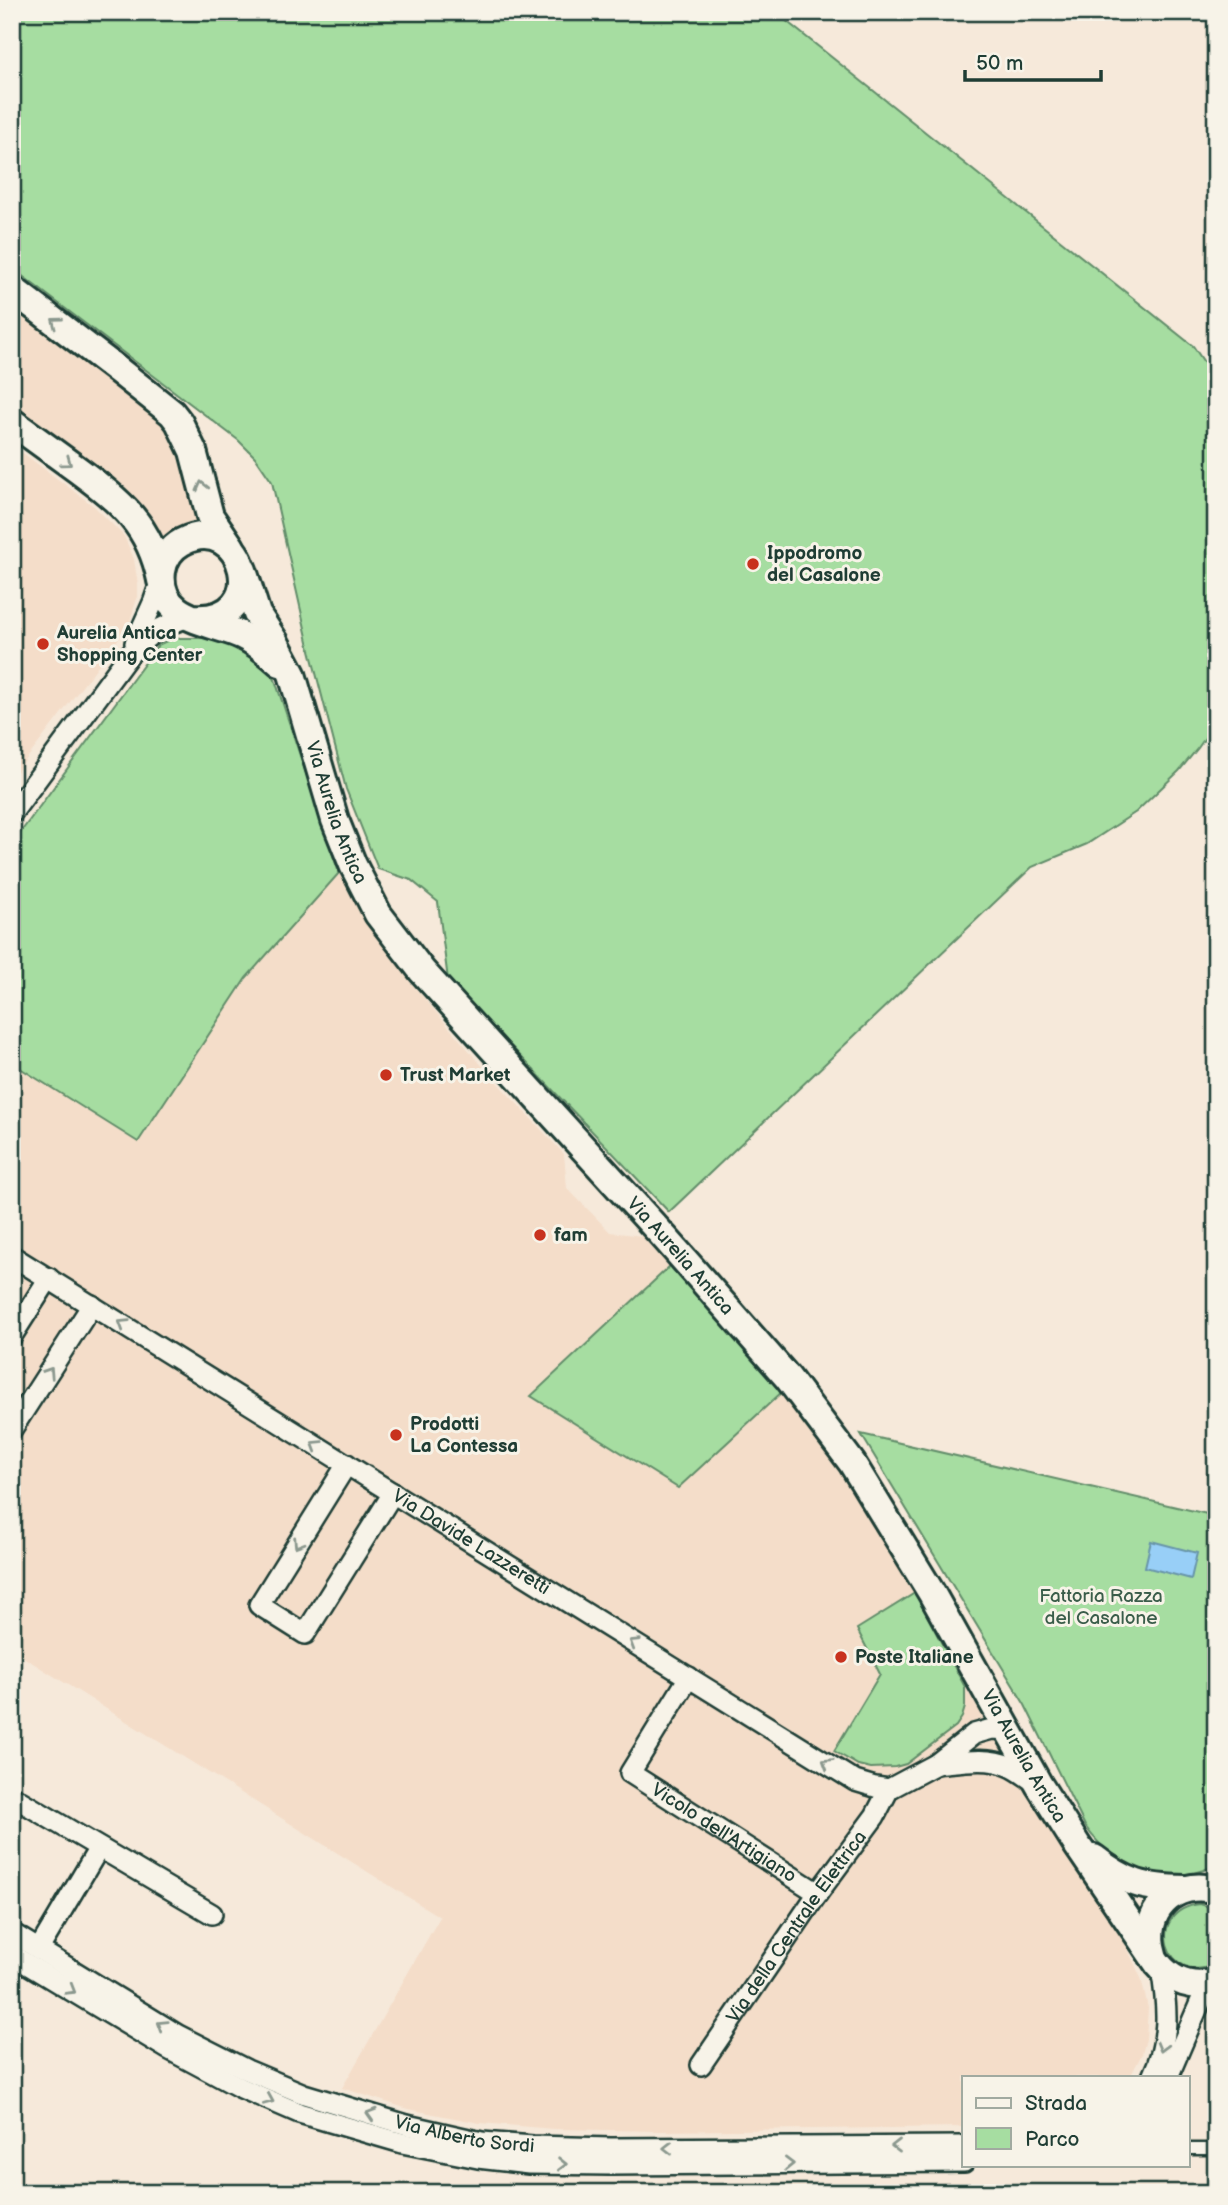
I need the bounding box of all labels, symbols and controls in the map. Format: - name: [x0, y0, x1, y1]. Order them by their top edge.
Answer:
- scale bar: [965, 38, 1102, 82]
- text: 50 m: [976, 51, 1023, 76]
- one-way arrow: [51, 318, 64, 331]
- one-way arrow: [59, 454, 72, 466]
- one-way arrow: [196, 480, 210, 492]
- place label: Ippodromo del Casalone: [767, 542, 881, 587]
- marker: Ippodromo del Casalone: [745, 556, 761, 572]
- place label: Aurelia Antica Shopping Center: [56, 622, 203, 667]
- marker: Aurelia Antica Shopping Center: [35, 636, 51, 652]
- street label: Via Aurelia Antica: [301, 738, 372, 888]
- place label: Trust Market: [400, 1064, 511, 1087]
- marker: Trust Market: [378, 1067, 394, 1083]
- street label: Via Aurelia Antica: [622, 1192, 739, 1320]
- place label: fam: [554, 1224, 588, 1247]
- marker: fam: [532, 1227, 548, 1243]
- one-way arrow: [117, 1320, 130, 1333]
- one-way arrow: [41, 1366, 54, 1379]
- place label: Prodotti La Contessa: [410, 1413, 518, 1458]
- marker: Prodotti La Contessa: [388, 1427, 404, 1443]
- one-way arrow: [310, 1440, 323, 1453]
- street label: Via Davide Lazzeretti: [388, 1484, 554, 1600]
- one-way arrow: [293, 1535, 306, 1548]
- park label: Fattoria Razza del Casalone: [1039, 1585, 1163, 1630]
- one-way arrow: [628, 1638, 641, 1651]
- place label: Poste Italiane: [855, 1646, 974, 1669]
- marker: Poste Italiane: [833, 1649, 849, 1665]
- street label: Via Aurelia Antica: [976, 1685, 1071, 1827]
- one-way arrow: [821, 1759, 834, 1772]
- street label: Vicolo dell'Artigiano: [647, 1778, 801, 1888]
- street label: Via della Centrale Elettrica: [721, 1826, 872, 2027]
- one-way arrow: [63, 1982, 76, 1995]
- one-way arrow: [157, 2021, 170, 2034]
- one-way arrow: [1155, 2041, 1170, 2053]
- legend: [962, 2076, 1190, 2166]
- text: Strada: [1025, 2091, 1087, 2116]
- one-way arrow: [262, 2092, 275, 2106]
- one-way arrow: [365, 2108, 377, 2123]
- street label: Via Alberto Sordi: [392, 2110, 535, 2158]
- text: Parco: [1025, 2127, 1080, 2152]
- one-way arrow: [890, 2138, 900, 2154]
- one-way arrow: [662, 2140, 673, 2156]
- one-way arrow: [784, 2156, 795, 2172]
- one-way arrow: [556, 2157, 567, 2172]

